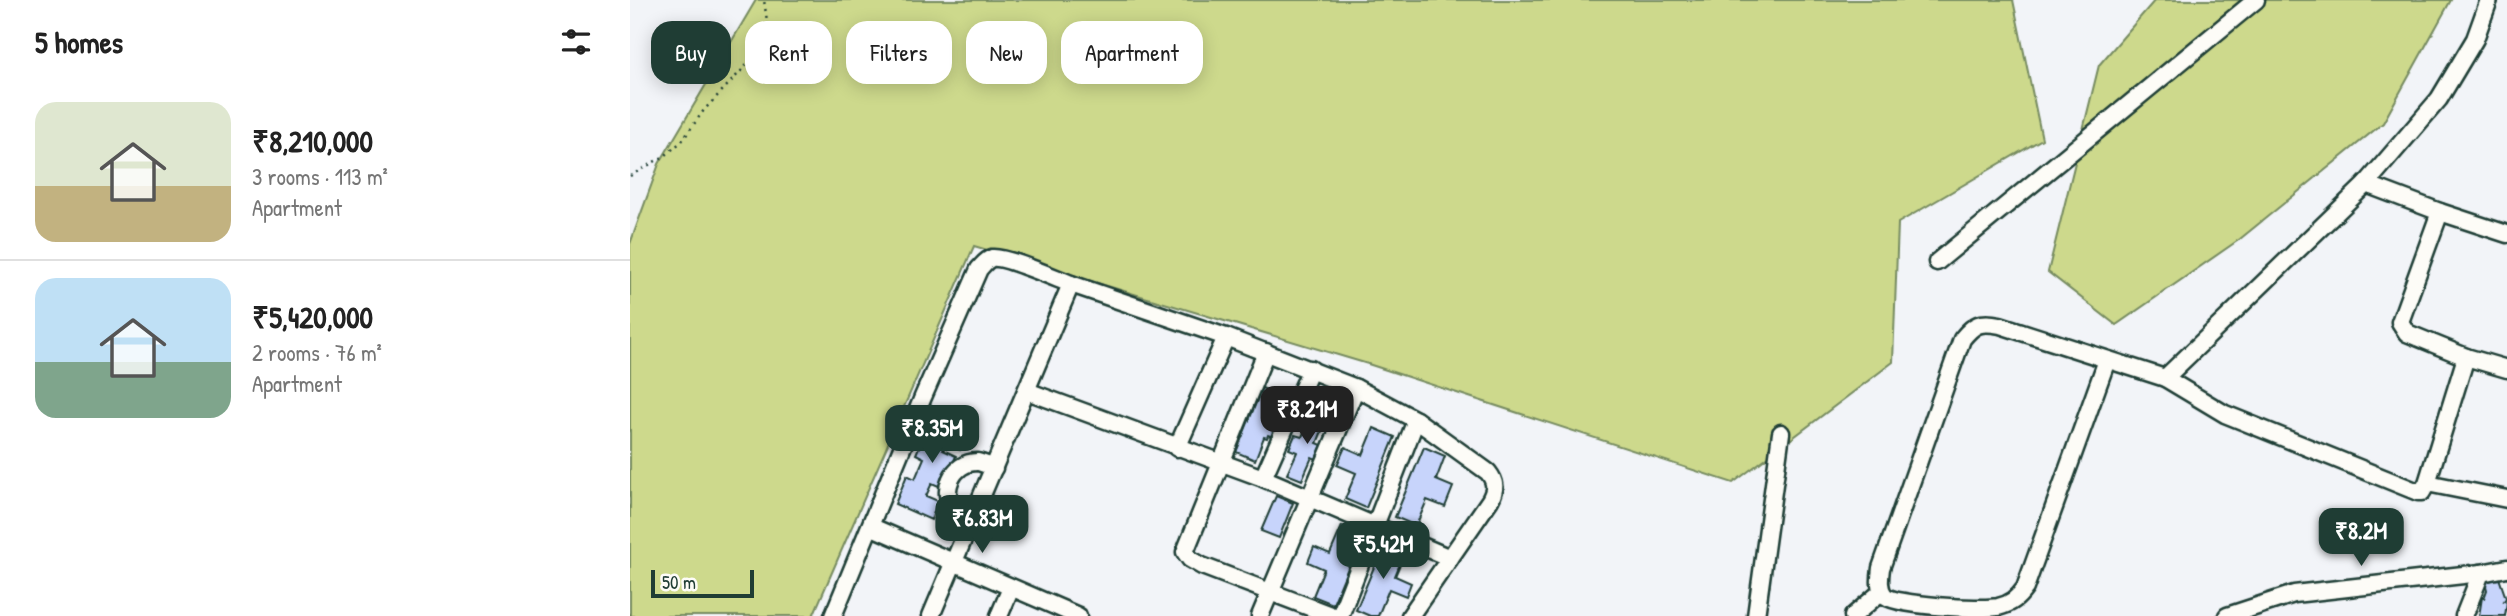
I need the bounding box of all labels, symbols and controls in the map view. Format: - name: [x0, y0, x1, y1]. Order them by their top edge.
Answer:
- chip: Buy: [651, 21, 731, 84]
- chip: Rent: [745, 21, 832, 84]
- chip: Filters: [846, 21, 952, 84]
- chip: New: [966, 21, 1047, 84]
- chip: Apartment: [1061, 21, 1203, 84]
- text: 5 homes: [35, 22, 123, 62]
- icon: filters: [557, 23, 595, 61]
- text: ₹8,210,000: [252, 121, 373, 161]
- icon: home: [91, 130, 175, 214]
- text: 3 rooms · 113 m²: [252, 161, 388, 192]
- text: Apartment: [252, 192, 342, 223]
- text: ₹5,420,000: [252, 297, 373, 337]
- icon: home: [91, 306, 175, 390]
- text: 2 rooms · 76 m²: [252, 337, 382, 368]
- text: Apartment: [252, 368, 342, 399]
- pin: ₹8.21M: [1250, 386, 1364, 446]
- text: ₹8.21M: [1277, 393, 1337, 424]
- pin: ₹8.35M: [875, 406, 989, 465]
- text: ₹8.35M: [901, 412, 963, 443]
- pin: ₹6.83M: [925, 496, 1039, 555]
- text: ₹6.83M: [951, 502, 1013, 533]
- pin: ₹8.2M: [2312, 508, 2410, 568]
- text: ₹8.2M: [2335, 515, 2387, 546]
- pin: ₹5.42M: [1326, 522, 1440, 581]
- text: ₹5.42M: [1353, 528, 1413, 559]
- scale bar: [651, 567, 754, 599]
- text: 50 m: [662, 569, 696, 595]

